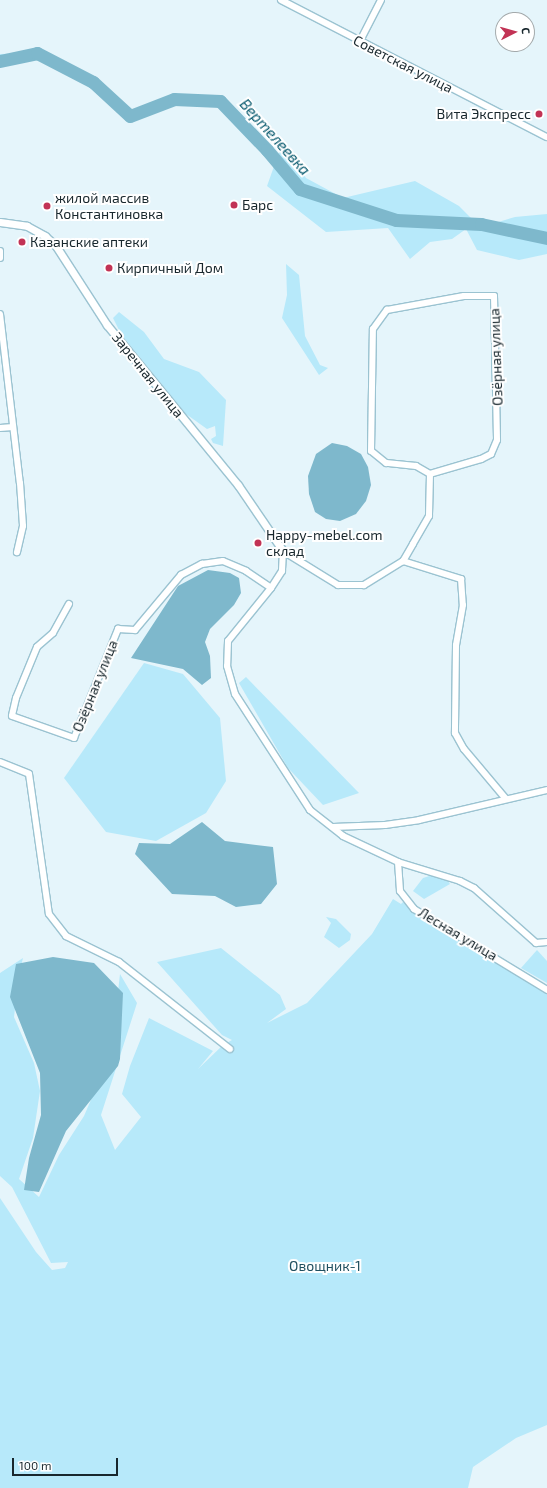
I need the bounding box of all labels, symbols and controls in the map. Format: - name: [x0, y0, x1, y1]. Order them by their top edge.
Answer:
- north arrow: [495, 12, 535, 52]
- text: С: [520, 27, 533, 35]
- street label: Советская улица: [350, 32, 456, 96]
- water label: Вертелеевка: [236, 95, 314, 179]
- place label: Вита Экспресс: [437, 106, 531, 122]
- marker: Вита Экспресс: [534, 109, 544, 119]
- place label: жилой массив Константиновка: [55, 190, 163, 222]
- place label: Барс: [242, 197, 273, 213]
- marker: Барс: [229, 200, 239, 210]
- marker: жилой массив Константиновка: [42, 201, 52, 211]
- place label: Казанские аптеки: [30, 234, 148, 250]
- marker: Казанские аптеки: [17, 237, 27, 247]
- place label: Кирпичный Дом: [117, 260, 223, 276]
- marker: Кирпичный Дом: [104, 263, 114, 273]
- street label: Озёрная улица: [486, 308, 506, 406]
- street label: Заречная улица: [109, 329, 187, 421]
- place label: Happy-mebel.com склад: [266, 527, 382, 560]
- marker: Happy-mebel.com склад: [253, 538, 263, 548]
- street label: Озёрная улица: [69, 638, 121, 734]
- street label: Лесная улица: [415, 904, 501, 964]
- park label: Овощник-1: [289, 1258, 361, 1274]
- scale bar: [14, 1450, 120, 1476]
- text: 100 m: [19, 1458, 51, 1472]

